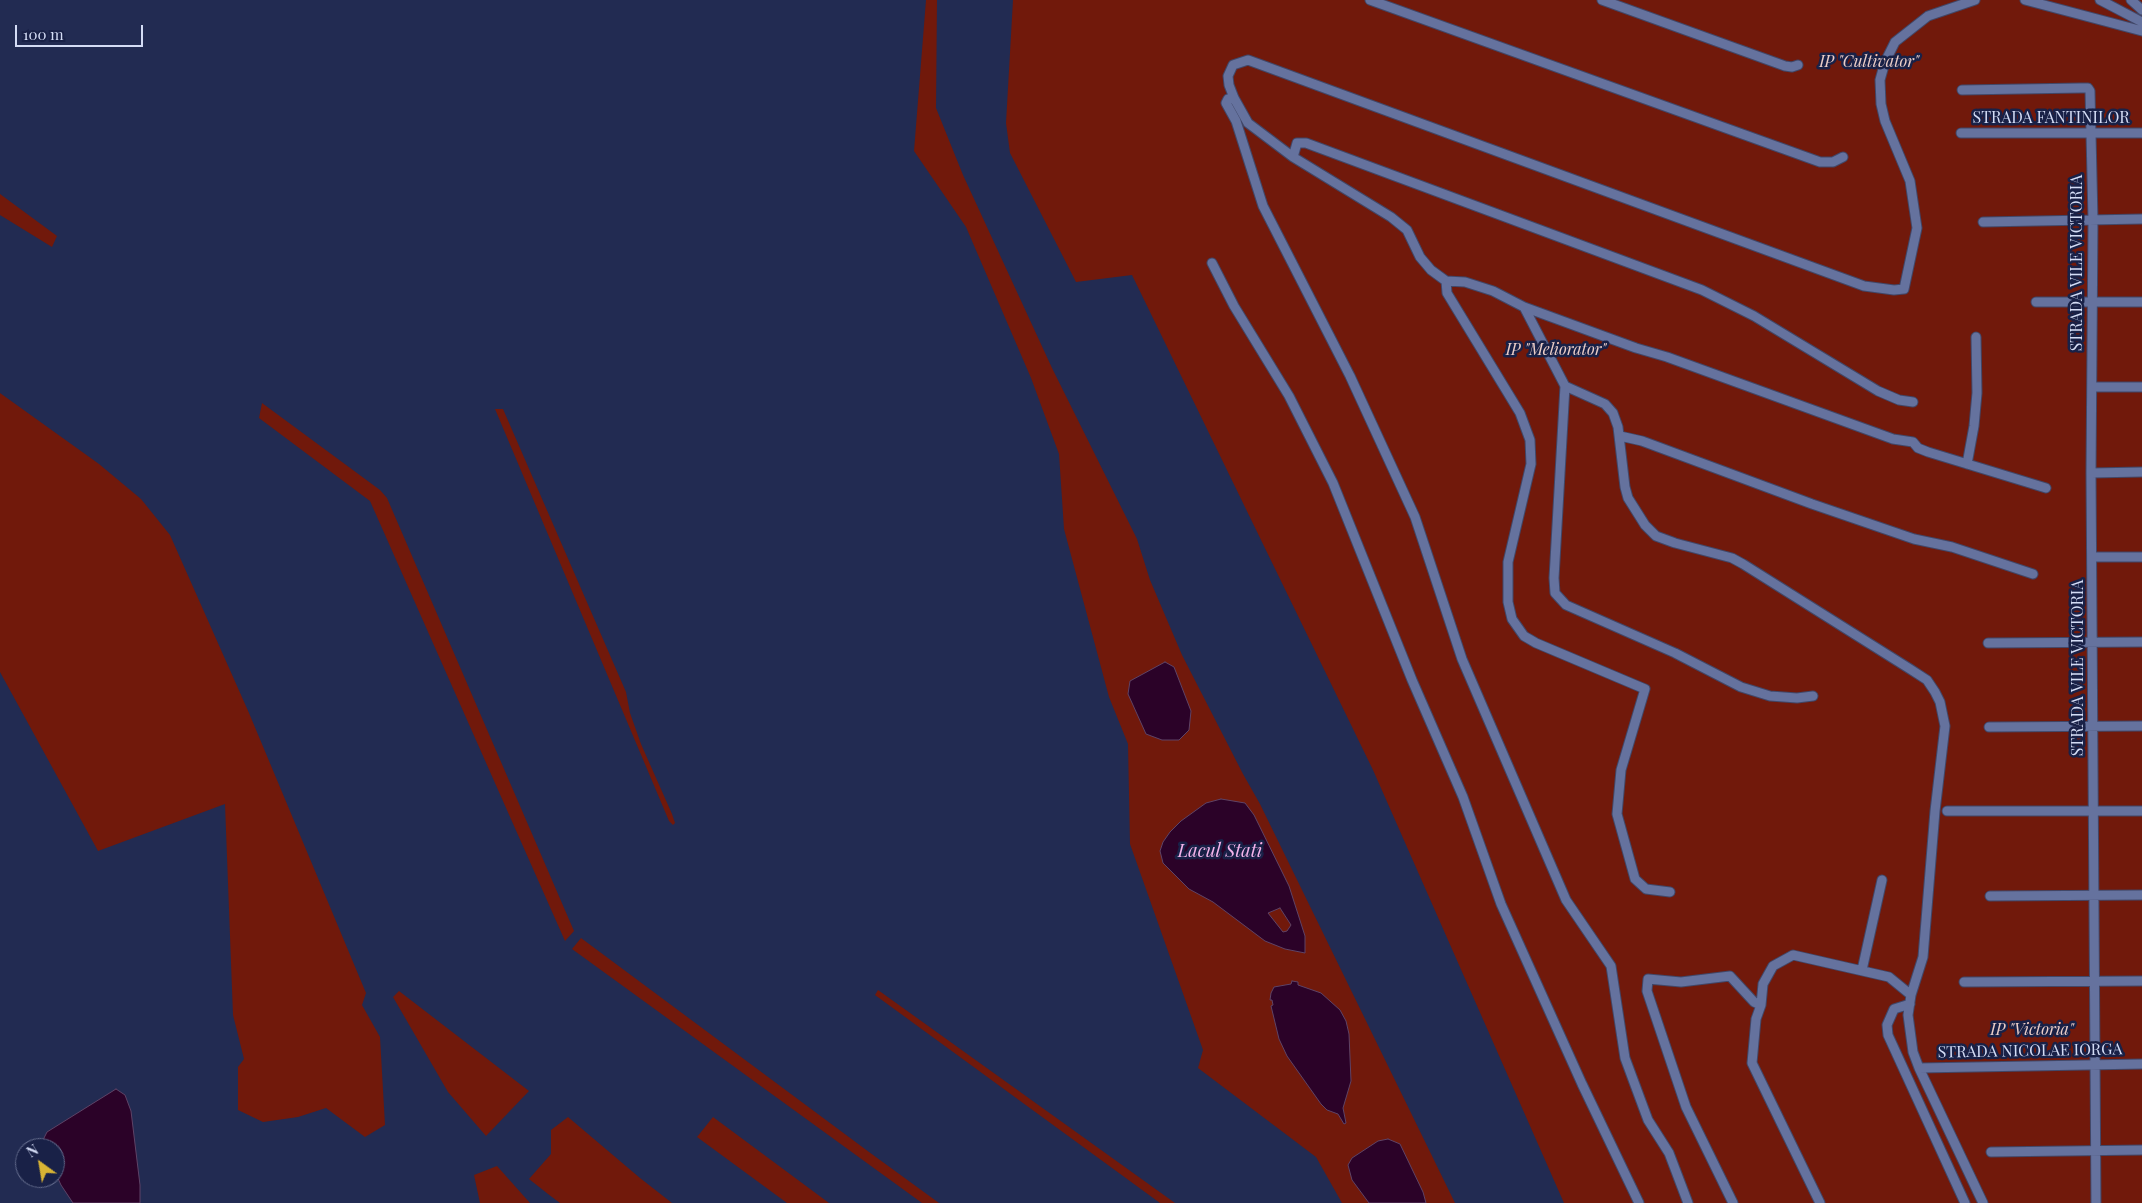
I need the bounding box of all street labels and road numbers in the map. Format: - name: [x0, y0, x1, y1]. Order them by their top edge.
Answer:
- street label: STRADA FANTINILOR: [1972, 108, 2130, 128]
- street label: STRADA VILE VICTORIA: [2067, 175, 2087, 351]
- street label: STRADA VILE VICTORIA: [2068, 580, 2088, 756]
- street label: STRADA NICOLAE IORGA: [1937, 1040, 2123, 1062]

